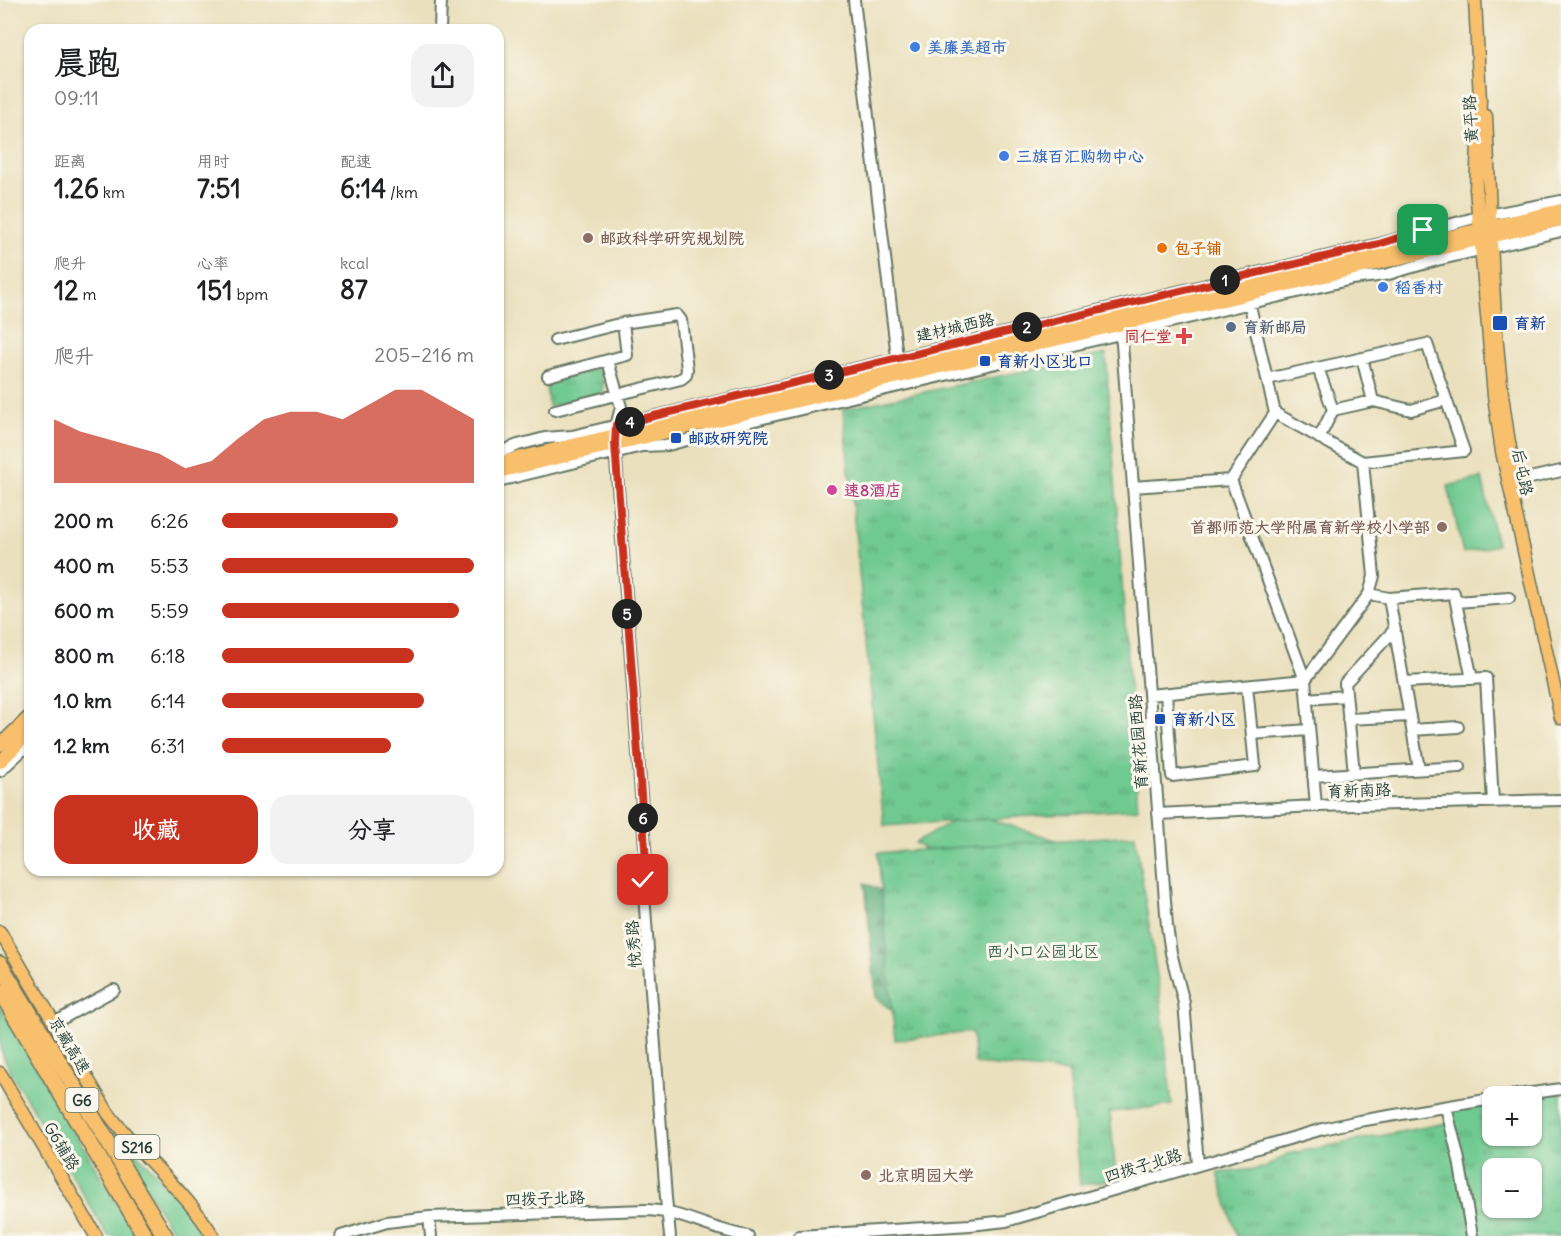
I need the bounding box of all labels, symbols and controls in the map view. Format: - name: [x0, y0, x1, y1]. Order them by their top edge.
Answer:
- place label: 美廉美超市: [927, 37, 1007, 57]
- marker: 美廉美超市: [908, 40, 922, 54]
- text: 晨跑: [54, 41, 120, 83]
- button: share: [411, 44, 474, 107]
- text: 09:11: [54, 85, 99, 110]
- street label: 黄平路: [1459, 95, 1481, 143]
- place label: 三旗百汇购物中心: [1016, 146, 1144, 166]
- marker: 三旗百汇购物中心: [997, 149, 1011, 163]
- text: 距离: [54, 151, 86, 171]
- text: 用时: [197, 151, 229, 171]
- text: 配速: [340, 151, 372, 171]
- text: 1.26: [54, 172, 99, 205]
- text: 7:51: [197, 172, 241, 205]
- text: 6:14: [340, 172, 386, 205]
- text: km: [99, 182, 125, 202]
- text: /km: [386, 182, 418, 202]
- pin: [1397, 204, 1448, 255]
- icon: arrive: [1406, 213, 1439, 246]
- place label: 邮政科学研究规划院: [600, 228, 744, 248]
- marker: 邮政科学研究规划院: [581, 231, 595, 245]
- place label: 包子铺: [1174, 238, 1222, 258]
- marker: 包子铺: [1155, 241, 1169, 255]
- text: 爬升: [54, 253, 86, 273]
- text: 心率: [197, 253, 229, 273]
- text: kcal: [340, 253, 369, 273]
- pin: 1: [1210, 265, 1240, 295]
- text: 1: [1222, 270, 1228, 290]
- text: 87: [340, 273, 368, 306]
- text: 12: [54, 274, 79, 307]
- text: 151: [197, 274, 233, 307]
- place label: 稻香村: [1395, 277, 1443, 297]
- marker: 稻香村: [1376, 280, 1390, 294]
- text: m: [79, 284, 96, 304]
- text: bpm: [233, 284, 268, 304]
- street label: 建材城西路: [914, 308, 996, 346]
- pin: 2: [1012, 312, 1042, 342]
- place label: 育新: [1514, 313, 1546, 333]
- marker: 育新: [1491, 314, 1509, 332]
- text: 2: [1023, 317, 1031, 337]
- place label: 育新邮局: [1243, 317, 1307, 337]
- marker: 育新邮局: [1224, 320, 1238, 334]
- place label: 同仁堂: [1124, 326, 1172, 346]
- marker: 同仁堂: [1177, 329, 1191, 343]
- text: 205–216 m: [374, 342, 474, 367]
- text: 爬升: [54, 343, 94, 368]
- place label: 育新小区北口: [997, 351, 1093, 371]
- marker: 育新小区北口: [978, 354, 992, 368]
- pin: 3: [814, 360, 844, 390]
- text: 3: [824, 365, 834, 385]
- pin: 4: [615, 407, 645, 437]
- text: 4: [625, 412, 635, 432]
- place label: 邮政研究院: [688, 428, 768, 448]
- marker: 邮政研究院: [669, 431, 683, 445]
- street label: 后屯路: [1508, 446, 1538, 498]
- place label: 速8酒店: [844, 480, 901, 500]
- marker: 速8酒店: [825, 483, 839, 497]
- text: 200 m: [54, 508, 114, 533]
- text: 6:26: [150, 508, 189, 533]
- place label: 首都师范大学附属育新学校小学部: [1190, 517, 1430, 537]
- marker: 首都师范大学附属育新学校小学部: [1435, 520, 1449, 534]
- text: 400 m: [54, 553, 114, 578]
- text: 5:53: [150, 553, 189, 578]
- text: 600 m: [54, 598, 114, 623]
- text: 5:59: [150, 598, 189, 623]
- pin: 5: [612, 599, 642, 629]
- text: 5: [622, 604, 632, 624]
- text: 800 m: [54, 643, 114, 668]
- text: 6:18: [150, 643, 186, 668]
- text: 1.0 km: [54, 688, 112, 713]
- text: 6:14: [150, 688, 186, 713]
- street label: 育新花园西路: [1125, 693, 1151, 791]
- place label: 育新小区: [1172, 709, 1236, 729]
- marker: 育新小区: [1153, 712, 1167, 726]
- text: 1.2 km: [54, 733, 110, 758]
- text: 6:31: [150, 733, 185, 758]
- street label: 育新南路: [1327, 779, 1391, 801]
- button: 收藏: [54, 795, 258, 864]
- button: 分享: [270, 795, 474, 864]
- pin: 6: [628, 803, 658, 833]
- text: 6: [638, 808, 648, 828]
- pin: [617, 854, 668, 905]
- icon: check: [626, 863, 659, 896]
- street label: 悦秀路: [621, 919, 645, 969]
- park label: 西小口公园北区: [987, 941, 1099, 961]
- street label: 京藏高速: [45, 1012, 95, 1078]
- map controls: [1482, 1086, 1542, 1218]
- button: +: [1482, 1086, 1542, 1146]
- road number: G6: [66, 1088, 98, 1112]
- street label: G6辅路: [40, 1118, 84, 1174]
- road number: S216: [114, 1135, 160, 1159]
- street label: 四拨子北路: [1102, 1144, 1184, 1186]
- button: −: [1482, 1158, 1542, 1218]
- place label: 北京明园大学: [878, 1165, 974, 1185]
- marker: 北京明园大学: [859, 1168, 873, 1182]
- street label: 四拨子北路: [505, 1187, 585, 1209]

